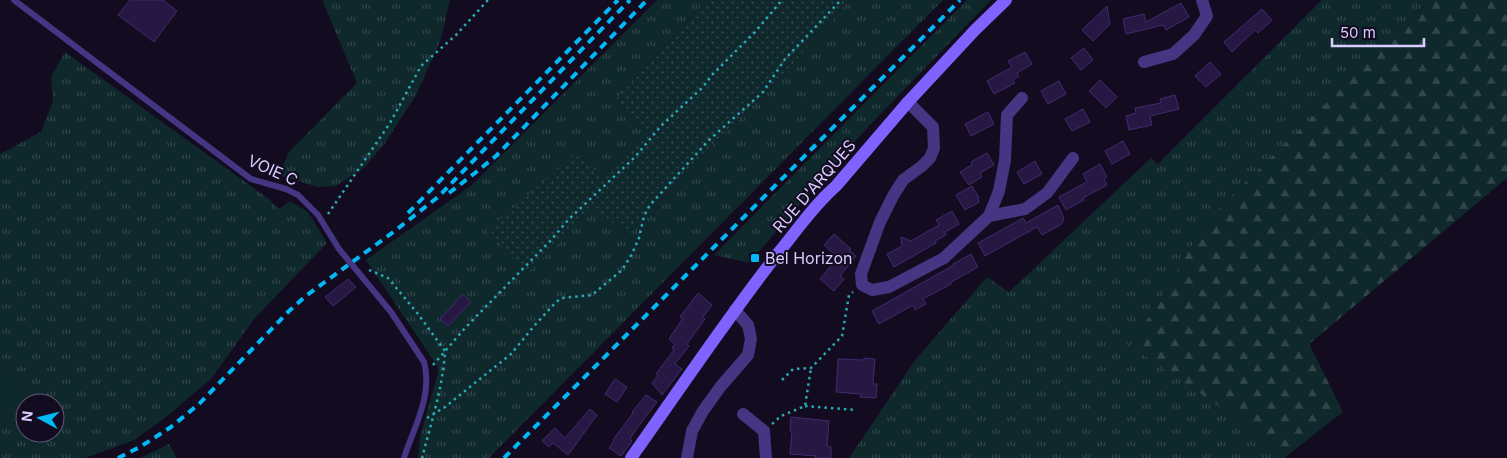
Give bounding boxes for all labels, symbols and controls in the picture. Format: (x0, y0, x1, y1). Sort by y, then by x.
scale bar (1332, 15, 1424, 47)
text: 50 m (1340, 23, 1376, 42)
street label: RUE D'ARQUES (768, 135, 860, 237)
street label: VOIE C (245, 150, 301, 190)
place label: Bel Horizon (765, 248, 852, 268)
marker: Bel Horizon (749, 252, 761, 264)
north arrow (15, 393, 65, 443)
text: N (18, 410, 36, 423)

